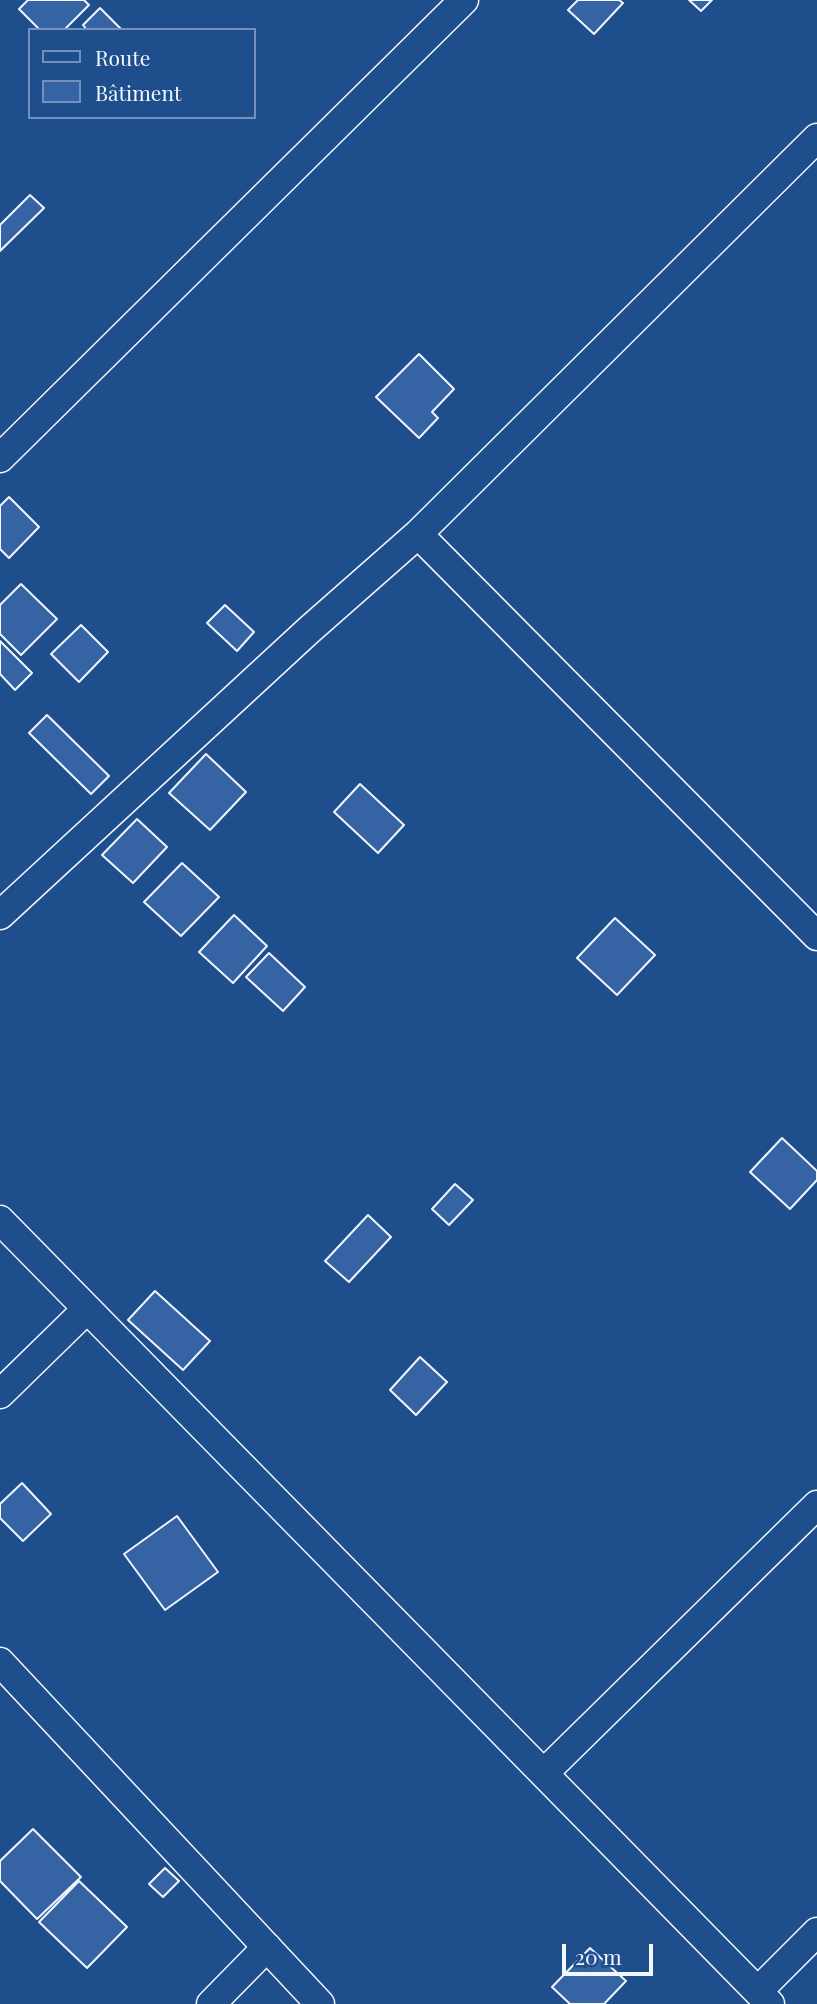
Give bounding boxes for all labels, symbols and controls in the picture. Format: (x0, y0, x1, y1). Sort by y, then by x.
legend (28, 28, 256, 119)
text: Route (95, 43, 150, 71)
text: Bâtiment (95, 78, 181, 106)
scale bar (565, 1930, 656, 1974)
text: 20 m (575, 1942, 622, 1970)

